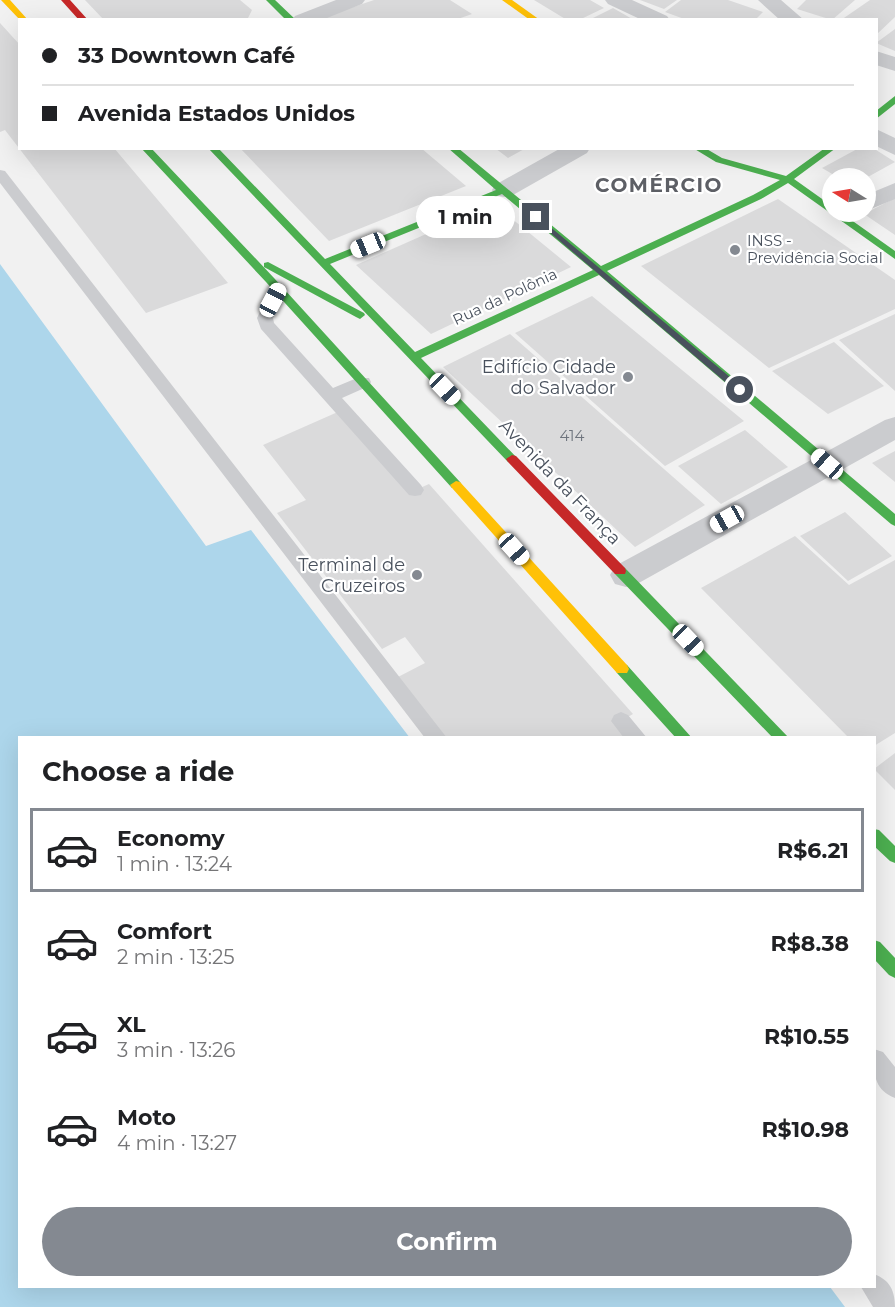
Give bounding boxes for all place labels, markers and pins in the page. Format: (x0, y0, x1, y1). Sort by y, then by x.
place label: INSS - Previdência Social (747, 231, 883, 267)
marker: INSS - Previdência Social (728, 243, 742, 257)
place label: Edifício Cidade do Salvador (482, 356, 616, 399)
marker: Edifício Cidade do Salvador (621, 370, 635, 384)
place label: Terminal de Cruzeiros (298, 554, 405, 597)
marker: Terminal de Cruzeiros (410, 568, 424, 582)

